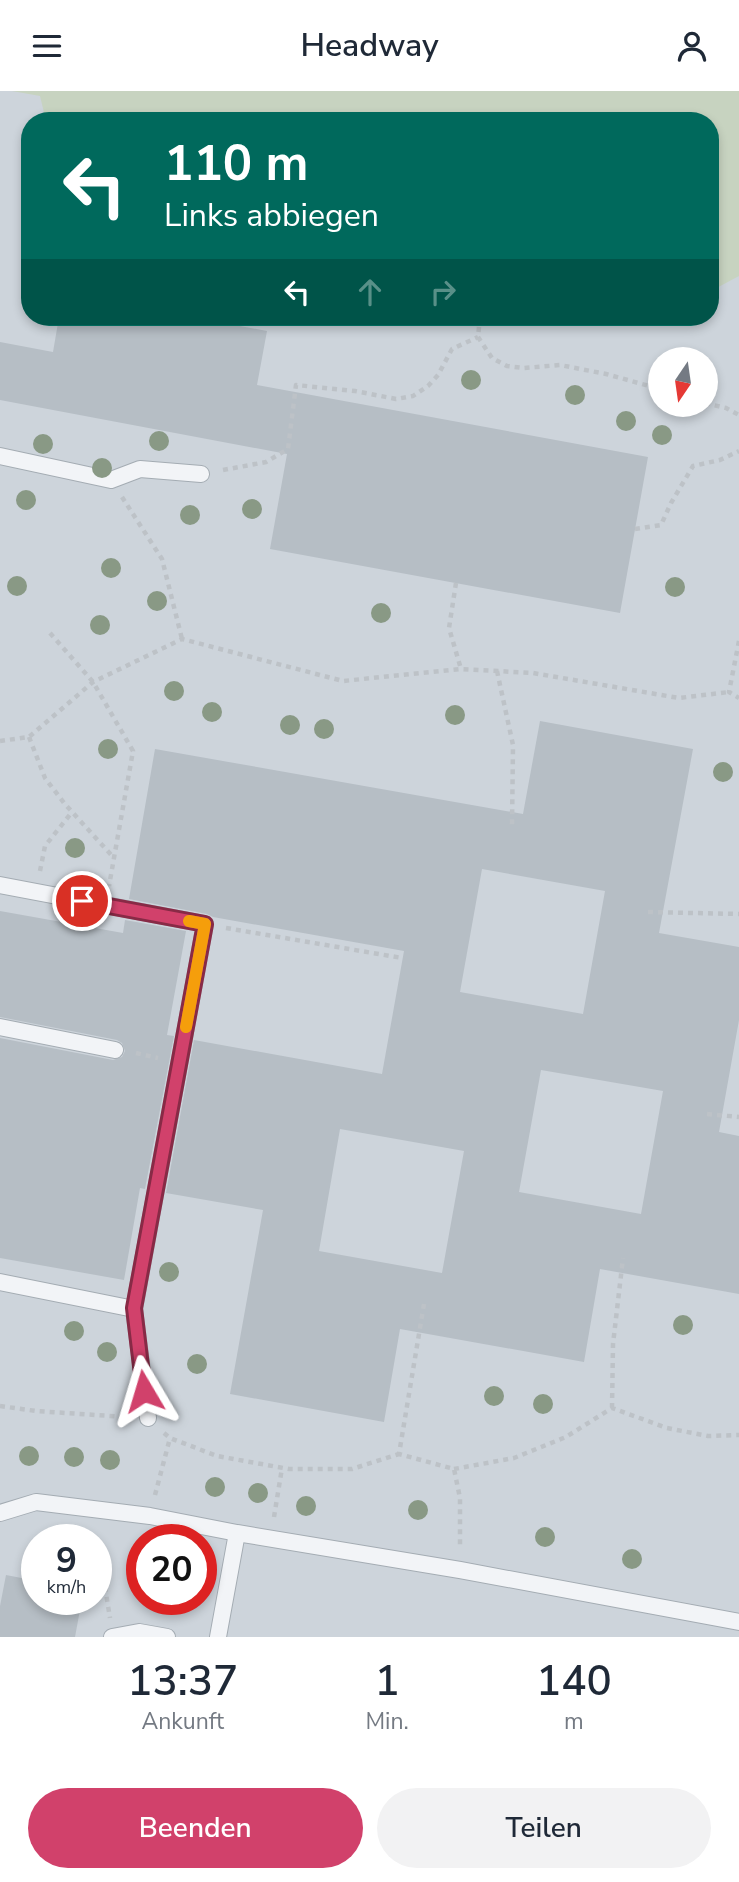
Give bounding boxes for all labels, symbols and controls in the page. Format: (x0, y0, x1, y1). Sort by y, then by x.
text: Headway (300, 24, 439, 67)
icon: menu (28, 27, 66, 65)
icon: person (673, 27, 711, 65)
text: 110 m (164, 130, 308, 197)
icon: left (49, 140, 140, 231)
text: Links abbiegen (164, 194, 379, 237)
icon: left (278, 273, 316, 311)
icon: ahead (351, 273, 389, 311)
icon: right (424, 273, 462, 311)
north arrow (648, 347, 718, 417)
map controls (648, 347, 718, 417)
pin (52, 871, 112, 931)
icon: arrive (63, 882, 101, 920)
position arrow (107, 1354, 181, 1428)
speed limit sign: 20 (126, 1524, 217, 1615)
text: 9 (56, 1537, 77, 1584)
text: km/h (47, 1575, 86, 1599)
text: 13:37 (127, 1653, 238, 1710)
text: 1 (374, 1653, 400, 1710)
text: 140 (536, 1653, 612, 1710)
text: Ankunft (141, 1706, 224, 1737)
text: Min. (365, 1706, 409, 1737)
text: m (564, 1706, 584, 1737)
button: Beenden (28, 1788, 363, 1868)
button: Teilen (377, 1788, 711, 1868)

